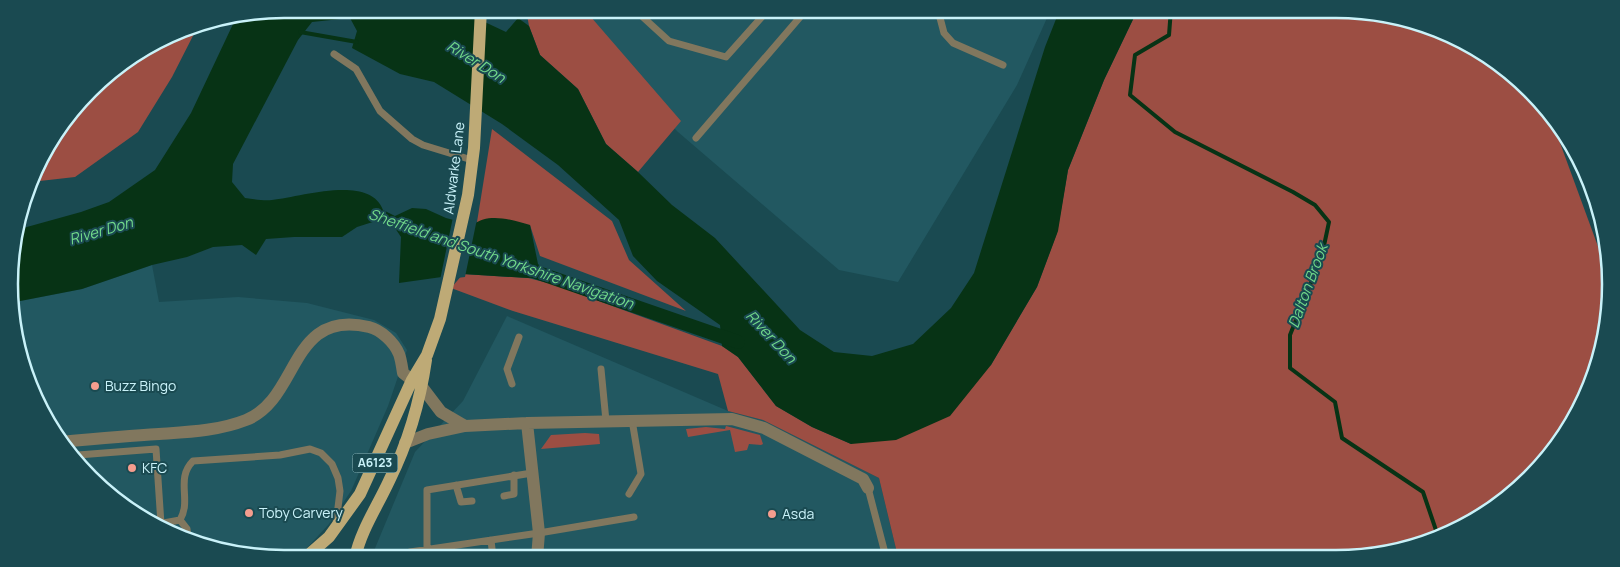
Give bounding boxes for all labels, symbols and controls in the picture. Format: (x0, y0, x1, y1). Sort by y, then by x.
water label: River Don (443, 35, 510, 88)
street label: Aldwarke Lane (438, 121, 469, 215)
water label: Sheffield and South Yorkshire Navigation (366, 203, 637, 314)
water label: River Don (67, 211, 136, 250)
water label: Dalton Brook (1283, 238, 1333, 331)
water label: River Don (741, 306, 802, 368)
place label: Buzz Bingo (105, 376, 176, 395)
marker: Buzz Bingo (89, 380, 101, 392)
road number: A6123 (352, 453, 398, 472)
place label: KFC (142, 458, 167, 477)
marker: KFC (126, 462, 138, 474)
place label: Toby Carvery (259, 503, 343, 522)
place label: Asda (782, 504, 814, 523)
marker: Toby Carvery (243, 507, 255, 519)
marker: Asda (766, 508, 778, 520)

